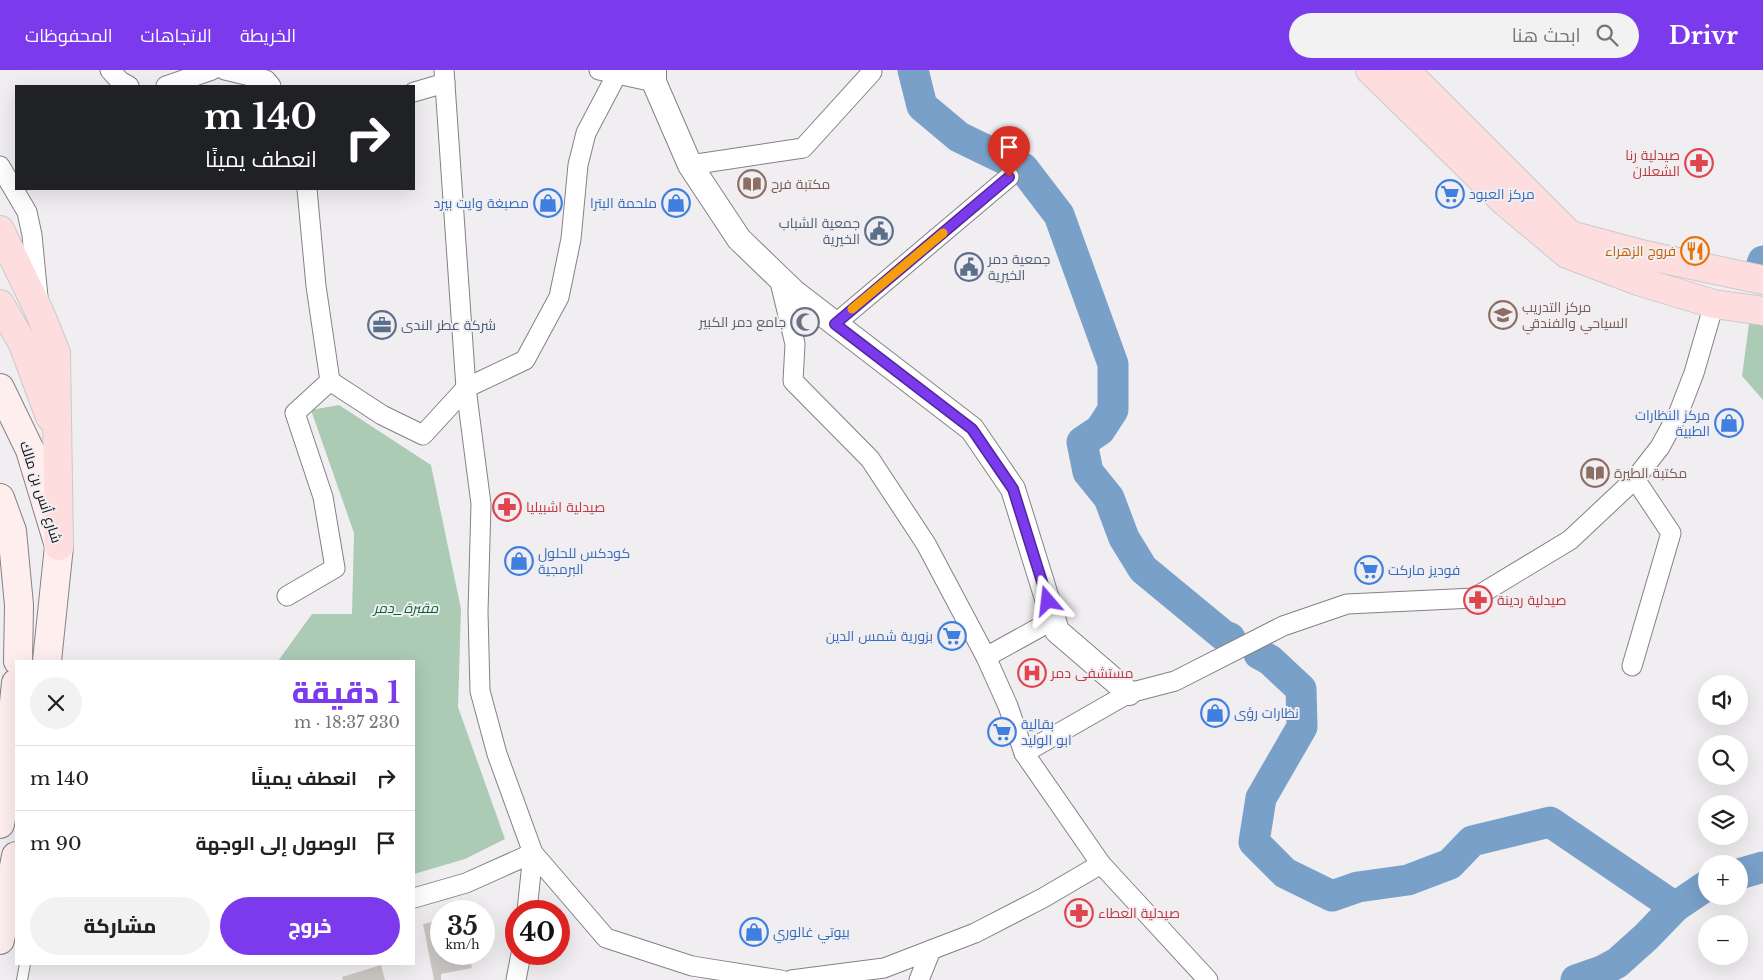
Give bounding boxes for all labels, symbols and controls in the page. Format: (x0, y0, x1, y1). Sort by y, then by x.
search box (1289, 13, 1639, 58)
icon: search (1593, 21, 1621, 49)
text: Drivr (1669, 21, 1738, 50)
text: ابحث هنا (1512, 24, 1581, 47)
text: المحفوظات (25, 25, 113, 47)
text: الاتجاهات (141, 25, 212, 47)
text: الخريطة (240, 25, 296, 47)
text: 140 m (204, 95, 317, 138)
icon: right (335, 105, 400, 170)
pin (988, 126, 1030, 177)
icon: arrive (995, 133, 1023, 161)
text: انعطف يمينًا (205, 146, 317, 173)
place label: صيدلية رنا الشعلان (1625, 146, 1680, 180)
pharmacy icon: صيدلية رنا الشعلان (1684, 148, 1714, 178)
library icon: مكتبة فرح (737, 169, 767, 199)
place label: مكتبة فرح (771, 175, 830, 193)
supermarket icon: مركز العبود (1435, 179, 1465, 209)
place label: مركز العبود (1469, 185, 1535, 203)
shop icon: مصبغة وايت بيرد (533, 188, 563, 218)
shop icon: ملحمة البترا (661, 188, 691, 218)
place label: مصبغة وايت بيرد (434, 194, 529, 212)
place label: ملحمة البترا (590, 194, 657, 212)
place label: جمعية الشباب الخيرية (779, 214, 860, 248)
public building icon: جمعية الشباب الخيرية (864, 216, 894, 246)
restaurant icon: فروج الزهراء (1680, 236, 1710, 266)
place label: فروج الزهراء (1605, 242, 1676, 260)
place label: جمعية دمر الخيرية (987, 250, 1050, 284)
public building icon: جمعية دمر الخيرية (954, 252, 984, 282)
place label: مركز التدريب السياحي والفندقي (1522, 298, 1628, 335)
school or university icon: مركز التدريب السياحي والفندقي (1488, 300, 1518, 330)
mosque icon: جامع دمر الكبير (790, 307, 820, 337)
office icon: شركة عطر الندى (367, 310, 397, 340)
place label: جامع دمر الكبير (698, 313, 786, 331)
place label: شركة عطر الندى (401, 316, 496, 334)
place label: مركز النظارات الطبية (1635, 406, 1710, 440)
shop icon: مركز النظارات الطبية (1714, 408, 1744, 438)
street label: شارع أنس بن مالك (16, 439, 66, 545)
library icon: مكتبة الطيرة (1580, 458, 1610, 488)
place label: مكتبة الطيرة (1614, 464, 1687, 482)
pharmacy icon: صيدلية اشبيليا (492, 492, 522, 522)
place label: صيدلية اشبيليا (526, 498, 605, 516)
place label: كودكس للحلول البرمجية (538, 544, 630, 578)
shop icon: كودكس للحلول البرمجية (504, 546, 534, 576)
supermarket icon: فوديز ماركت (1354, 555, 1384, 585)
place label: فوديز ماركت (1388, 561, 1460, 579)
position arrow (1021, 574, 1073, 626)
pharmacy icon: صيدلية ردينة (1463, 585, 1493, 615)
place label: صيدلية ردينة (1497, 591, 1567, 609)
park label: مقبرة_دمر (372, 599, 439, 617)
supermarket icon: بزورية شمس الدين (937, 621, 967, 651)
place label: بزورية شمس الدين (826, 627, 933, 645)
hospital icon: مستشفى دمر (1017, 658, 1047, 688)
place label: مستشفى دمر (1050, 664, 1133, 682)
text: 1 دقيقة (292, 674, 400, 711)
map controls (1698, 675, 1748, 965)
button: sound (1698, 675, 1748, 725)
button: close (30, 677, 82, 729)
shop icon: نظارات رؤى (1200, 698, 1230, 728)
place label: نظارات رؤى (1234, 704, 1299, 722)
text: 230 m · 18:37 (294, 712, 400, 732)
place label: بقالية ابو الوليد (1021, 715, 1072, 749)
supermarket icon: بقالية ابو الوليد (987, 717, 1017, 747)
button: search (1698, 735, 1748, 785)
icon: right (372, 764, 400, 792)
text: 140 m (30, 767, 89, 790)
text: انعطف يمينًا (251, 767, 357, 790)
button: layers (1698, 795, 1748, 845)
icon: arrive (372, 829, 400, 857)
text: 90 m (30, 832, 82, 855)
text: الوصول إلى الوجهة (196, 832, 357, 855)
button: + (1698, 855, 1748, 905)
button: مشاركة (30, 897, 210, 955)
button: خروج (220, 897, 400, 955)
pharmacy icon: صيدلية العطاء (1064, 898, 1094, 928)
speed limit sign: 40 (505, 900, 570, 965)
place label: صيدلية العطاء (1098, 904, 1180, 922)
text: 35 (447, 911, 478, 942)
button: − (1698, 915, 1748, 965)
shop icon: بيوتي غالوري (739, 917, 769, 947)
place label: بيوتي غالوري (773, 923, 850, 944)
text: km/h (445, 937, 480, 952)

